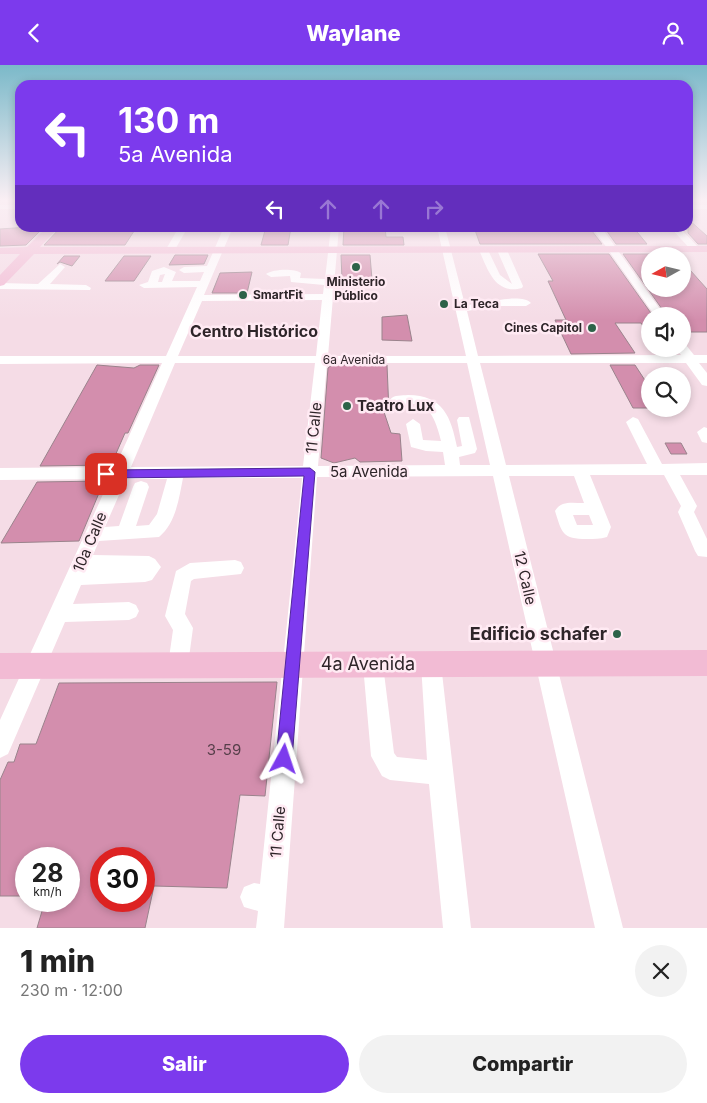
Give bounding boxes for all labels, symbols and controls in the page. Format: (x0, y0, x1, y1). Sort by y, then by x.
icon: back (20, 19, 48, 47)
icon: person (659, 19, 687, 47)
text: Waylane (306, 20, 401, 46)
text: 130 m (118, 99, 220, 141)
icon: left (35, 100, 100, 165)
text: 5a Avenida (118, 141, 233, 167)
icon: left (261, 195, 289, 223)
icon: ahead (314, 195, 342, 223)
icon: ahead (367, 195, 395, 223)
icon: right (420, 195, 448, 223)
north arrow (641, 247, 691, 297)
map controls (641, 247, 691, 417)
marker: Ministerio Público (350, 261, 362, 273)
place label: Ministerio Público (327, 274, 385, 303)
place label: SmartFit (253, 287, 304, 302)
marker: SmartFit (237, 289, 249, 301)
place label: La Teca (454, 296, 499, 311)
marker: La Teca (438, 298, 450, 310)
button: sound (641, 307, 691, 357)
place label: Cines Capitol (504, 320, 582, 335)
district label: Centro Histórico (190, 321, 318, 341)
marker: Cines Capitol (586, 322, 598, 334)
street label: 6a Avenida (323, 352, 385, 367)
button: search (641, 367, 691, 417)
place label: Teatro Lux (357, 396, 434, 415)
marker: Teatro Lux (341, 400, 353, 412)
street label: 11 Calle (301, 401, 326, 455)
pin (85, 453, 127, 495)
icon: arrive (92, 460, 120, 488)
street label: 5a Avenida (330, 462, 408, 481)
street label: 10a Calle (68, 509, 111, 575)
street label: 12 Calle (510, 549, 541, 607)
place label: Edificio schafer (470, 623, 607, 644)
marker: Edificio schafer (611, 628, 623, 640)
street label: 4a Avenida (321, 653, 415, 674)
position arrow (257, 732, 309, 784)
house number: 3-59 (207, 740, 241, 759)
street label: 11 Calle (266, 805, 289, 859)
speed limit sign: 30 (90, 847, 155, 912)
text: 28 (31, 858, 64, 888)
text: km/h (33, 884, 62, 899)
text: 1 min (20, 943, 95, 979)
button: close (635, 945, 687, 997)
text: 230 m · 12:00 (20, 980, 123, 1000)
button: Salir (20, 1035, 349, 1093)
button: Compartir (359, 1035, 687, 1093)

